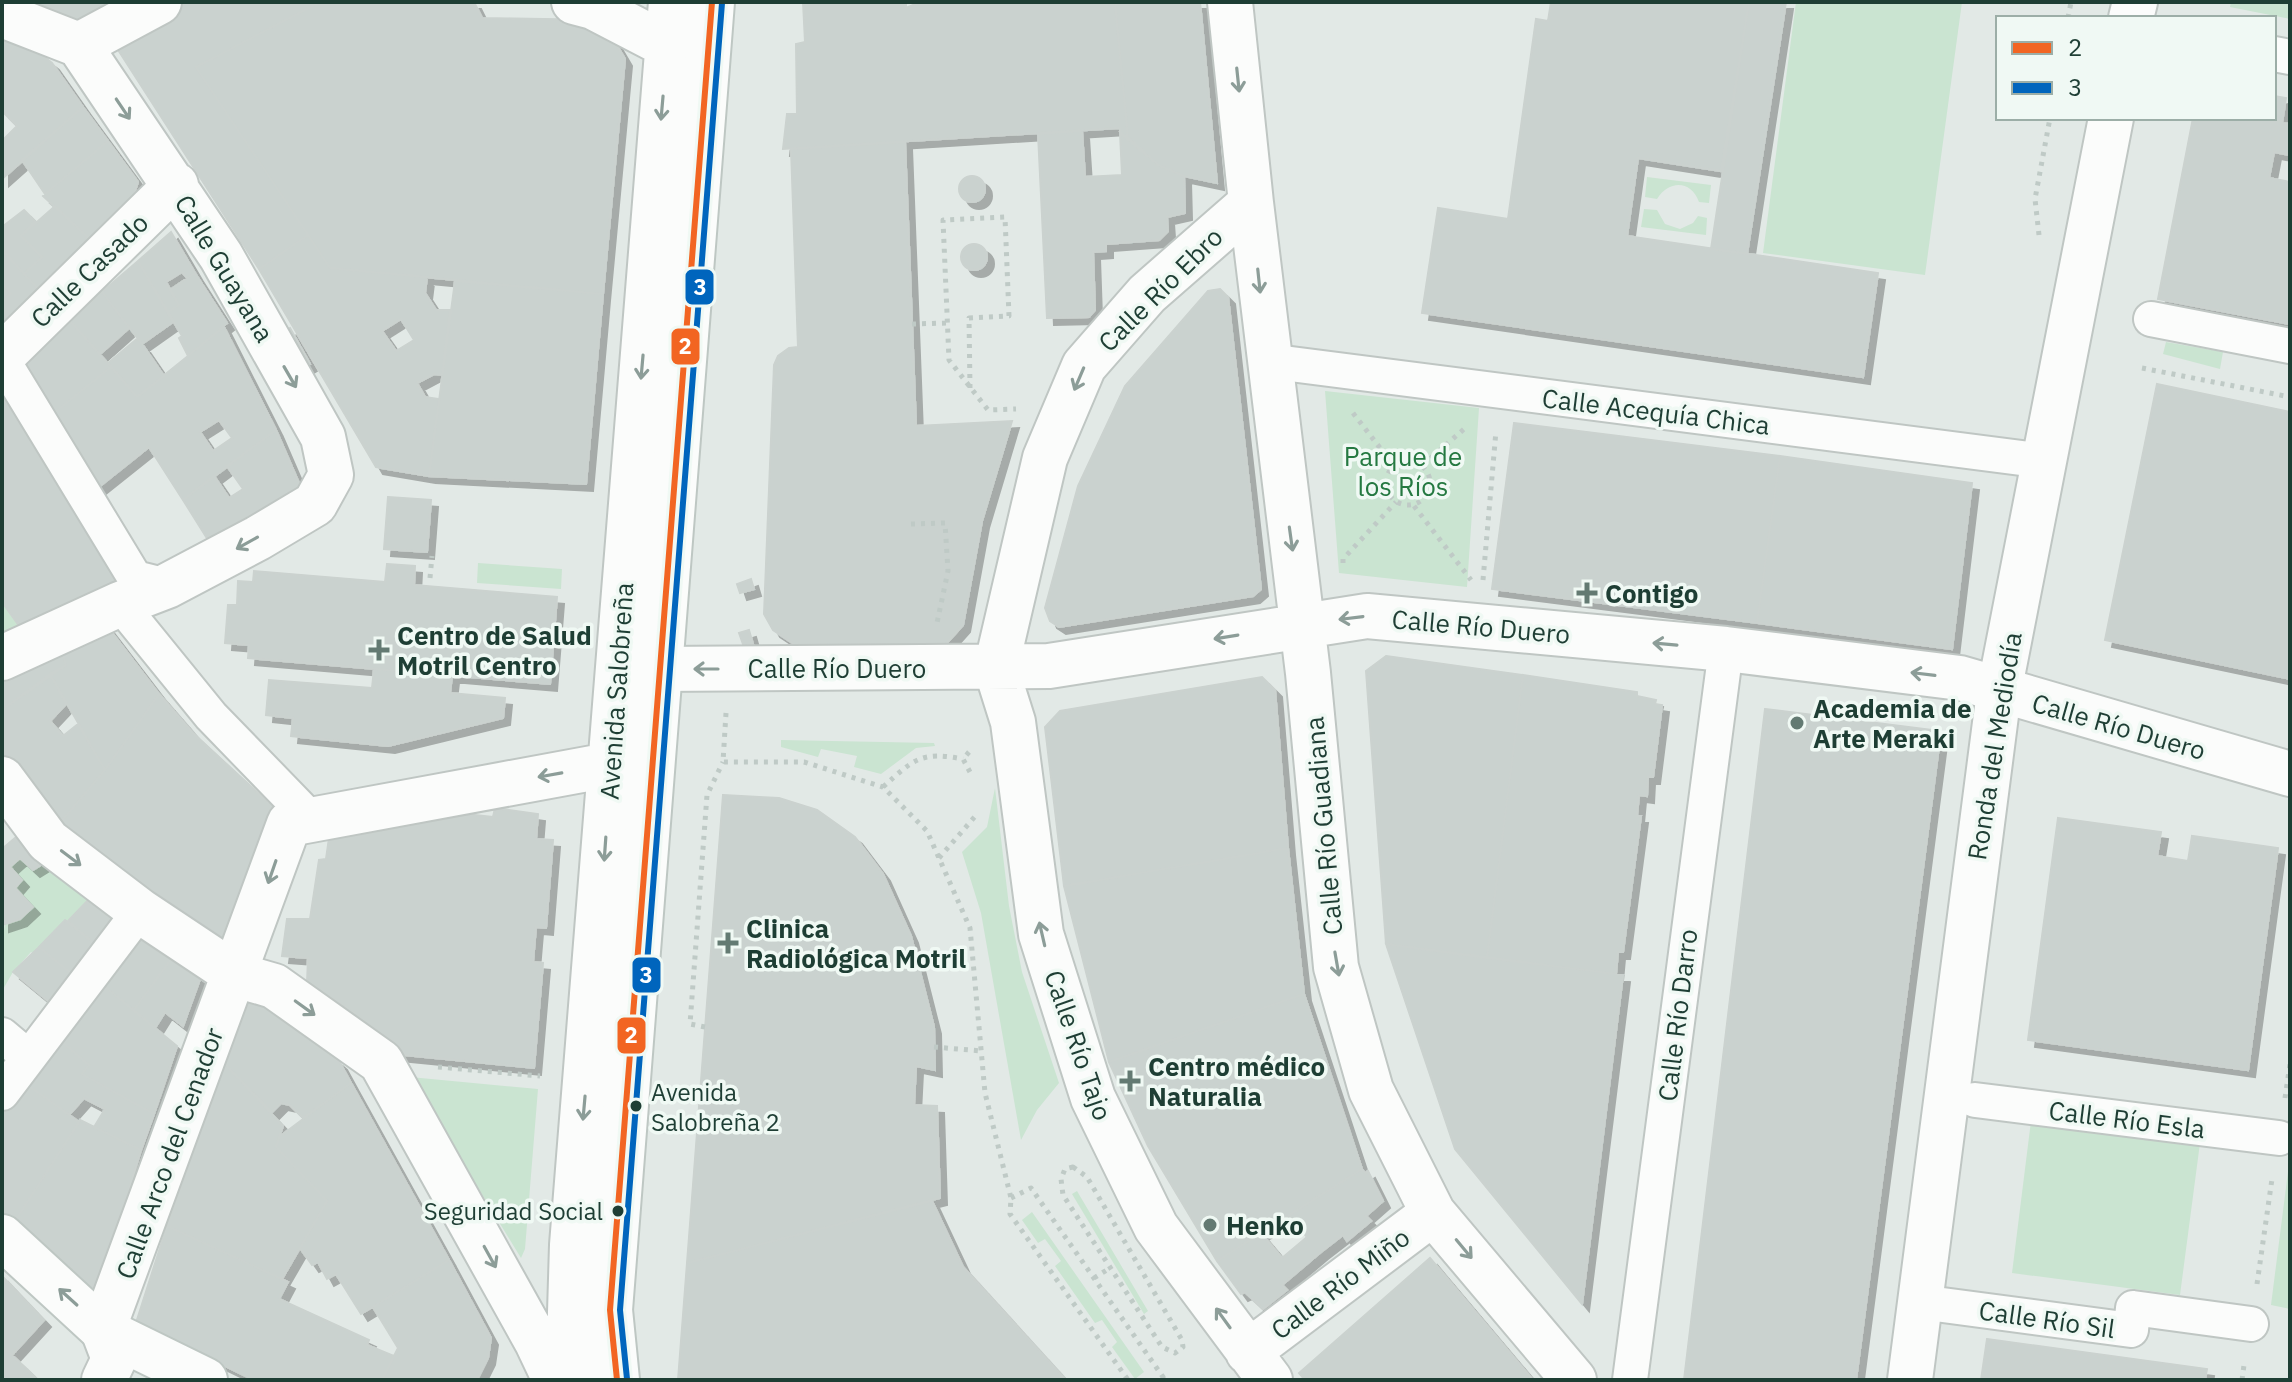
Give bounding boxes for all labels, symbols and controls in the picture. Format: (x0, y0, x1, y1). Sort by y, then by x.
legend (1996, 16, 2276, 120)
text: 2 (2068, 31, 2082, 63)
one-way arrow (1230, 66, 1245, 93)
text: 3 (2068, 71, 2082, 103)
one-way arrow (654, 94, 669, 121)
one-way arrow (115, 97, 131, 119)
street label: Calle Guayana (168, 188, 282, 348)
street label: Calle Casado (23, 205, 155, 335)
street label: Calle Río Ebro (1091, 220, 1229, 358)
one-way arrow (1252, 267, 1267, 294)
line badge: 3 (684, 268, 715, 306)
text: 3 (693, 272, 707, 301)
line badge: 2 (670, 327, 701, 366)
text: 2 (678, 331, 692, 360)
one-way arrow (634, 353, 649, 380)
one-way arrow (283, 365, 298, 389)
one-way arrow (1070, 366, 1085, 391)
street label: Calle Acequía Chica (1540, 380, 1772, 442)
park label: Parque de los Ríos (1344, 439, 1462, 503)
one-way arrow (1284, 526, 1299, 551)
one-way arrow (236, 536, 260, 551)
place label: Contigo (1605, 576, 1698, 610)
street label: Avenida Salobreña (591, 581, 641, 801)
marker: Contigo (1576, 582, 1598, 604)
street label: Calle Río Duero (1390, 601, 1572, 651)
one-way arrow (1338, 611, 1364, 626)
place label: Centro de Salud Motril Centro (397, 618, 592, 682)
one-way arrow (1214, 630, 1239, 645)
street label: Ronda del Mediodía (1959, 630, 2029, 862)
one-way arrow (1652, 636, 1679, 651)
marker: Centro de Salud Motril Centro (368, 639, 390, 661)
street label: Calle Río Duero (748, 651, 926, 685)
one-way arrow (693, 661, 720, 677)
one-way arrow (1911, 666, 1936, 681)
street label: Calle Río Duero (2028, 685, 2210, 767)
place label: Academia de Arte Meraki (1813, 691, 1972, 755)
marker: Academia de Arte Meraki (1788, 714, 1806, 732)
street label: Calle Río Guadiana (1297, 715, 1349, 937)
one-way arrow (538, 769, 563, 784)
one-way arrow (597, 835, 612, 862)
one-way arrow (60, 850, 81, 867)
one-way arrow (264, 859, 279, 884)
place label: Clinica Radiológica Motril (746, 911, 966, 975)
one-way arrow (1034, 922, 1049, 948)
street label: Calle Río Darro (1650, 927, 1704, 1103)
marker: Clinica Radiológica Motril (717, 932, 739, 954)
one-way arrow (1330, 951, 1345, 977)
line badge: 3 (631, 956, 662, 994)
text: 3 (639, 960, 653, 989)
street label: Calle Río Tajo (1037, 966, 1121, 1124)
one-way arrow (294, 1000, 316, 1016)
line badge: 2 (616, 1016, 647, 1055)
text: 2 (624, 1020, 638, 1049)
street label: Calle Arco del Cenador (108, 1022, 230, 1283)
place label: Centro médico Naturalia (1148, 1049, 1325, 1113)
marker: Centro médico Naturalia (1119, 1070, 1141, 1092)
place label: Avenida Salobreña 2 (651, 1076, 780, 1138)
street label: Calle Río Esla (2047, 1093, 2207, 1145)
one-way arrow (576, 1095, 591, 1121)
marker: Avenida Salobreña 2 (628, 1098, 644, 1114)
place label: Seguridad Social (424, 1195, 603, 1227)
marker: Seguridad Social (610, 1203, 626, 1219)
place label: Henko (1226, 1208, 1304, 1242)
marker: Henko (1201, 1216, 1219, 1234)
street label: Calle Río Miño (1264, 1220, 1416, 1346)
one-way arrow (1455, 1239, 1473, 1259)
one-way arrow (482, 1245, 498, 1268)
one-way arrow (58, 1289, 78, 1307)
street label: Calle Río Sil (1977, 1293, 2117, 1345)
one-way arrow (1215, 1308, 1232, 1329)

